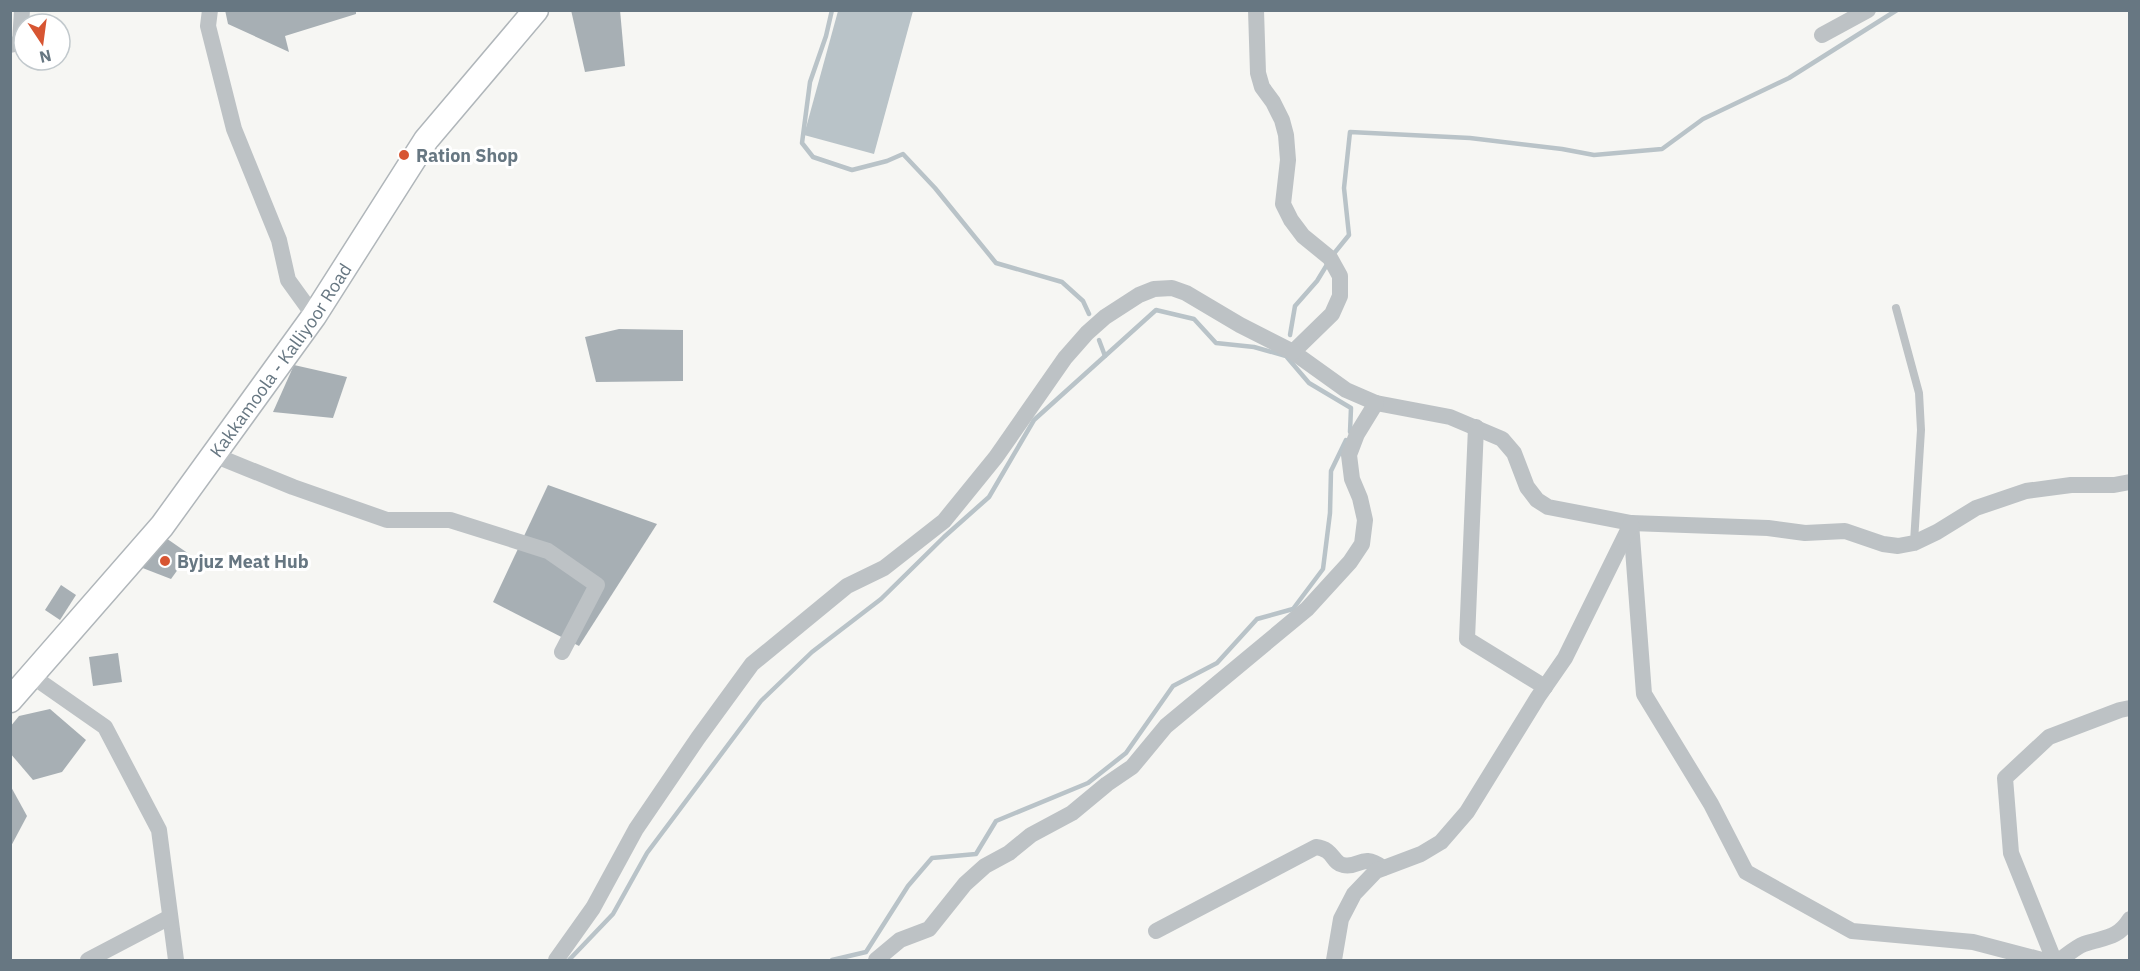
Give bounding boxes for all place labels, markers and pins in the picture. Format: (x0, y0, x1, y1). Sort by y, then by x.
place label: Ration Shop (416, 144, 518, 167)
marker: Ration Shop (397, 148, 411, 162)
place label: Byjuz Meat Hub (177, 550, 309, 573)
marker: Byjuz Meat Hub (158, 554, 172, 568)

